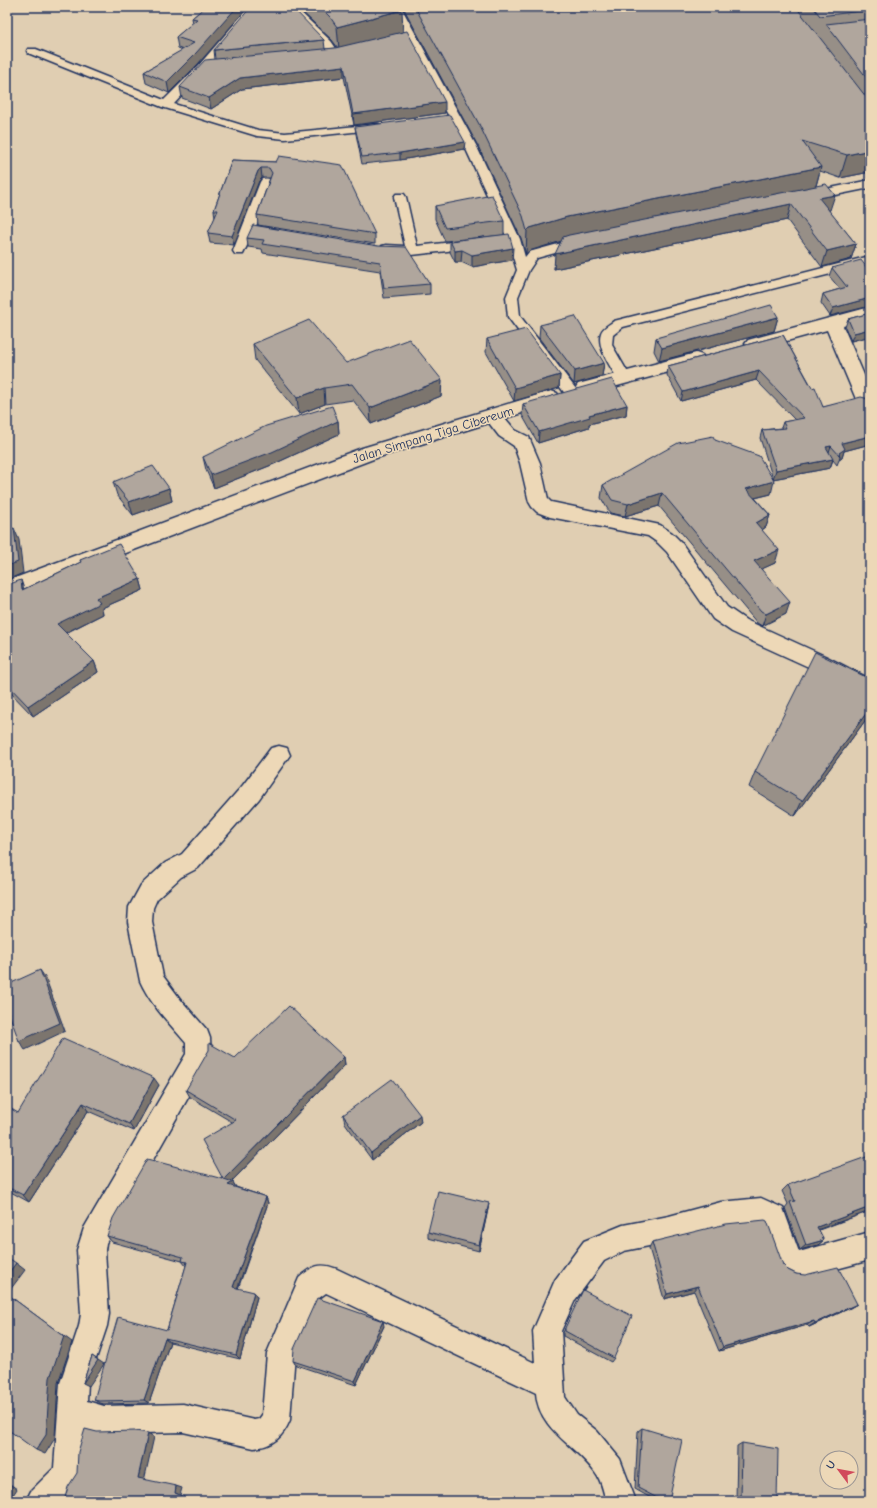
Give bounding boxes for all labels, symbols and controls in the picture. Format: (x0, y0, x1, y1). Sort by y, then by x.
street label: Jalan Simpang Tiga Cibereum (351, 403, 515, 466)
north arrow (819, 1450, 859, 1490)
text: U (823, 1458, 838, 1472)

